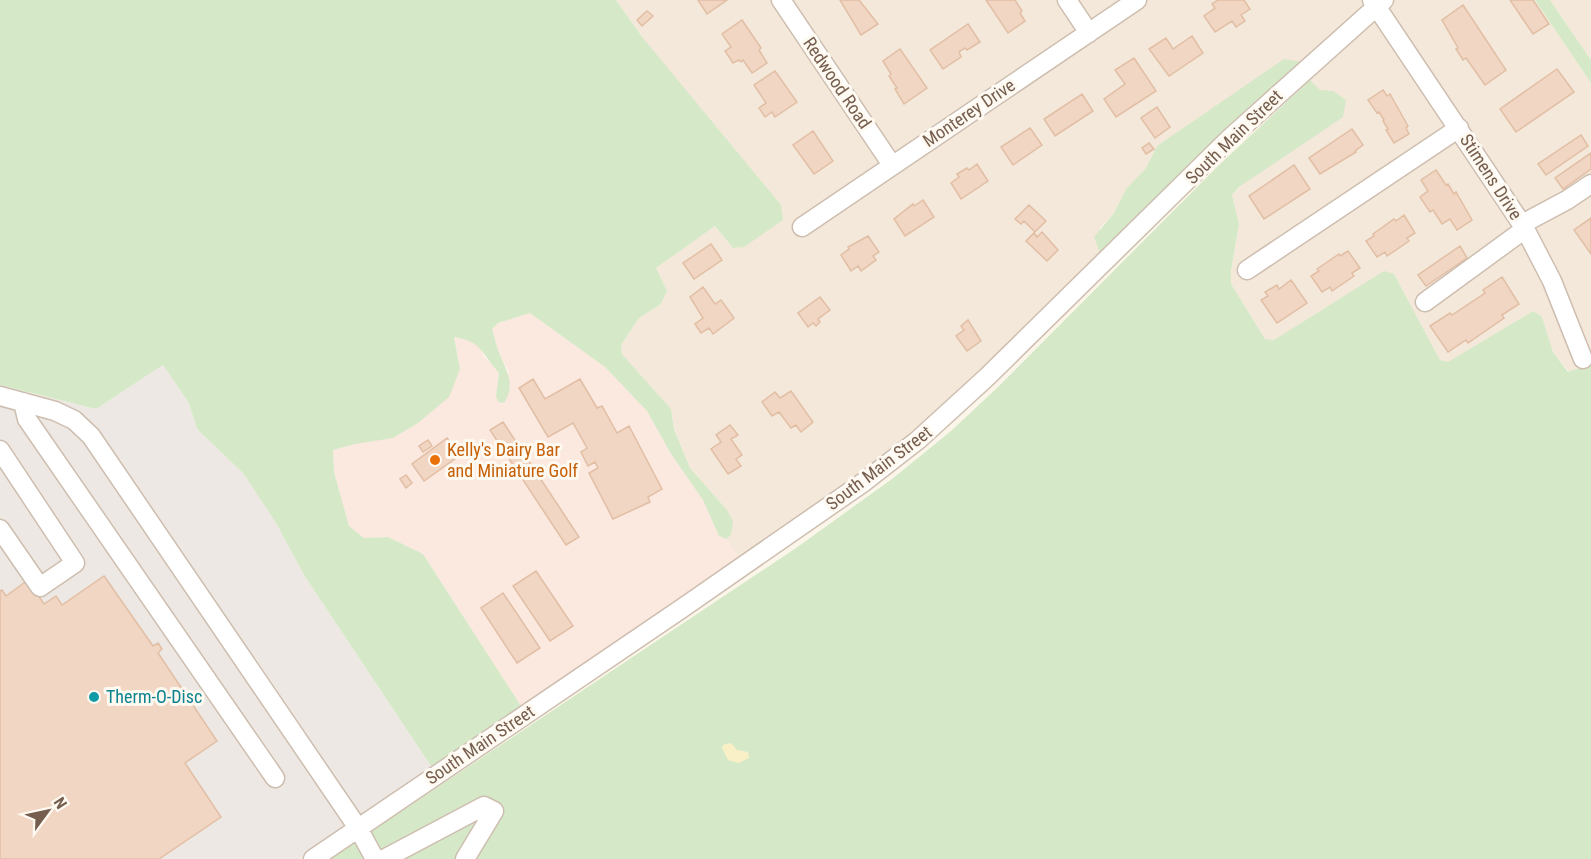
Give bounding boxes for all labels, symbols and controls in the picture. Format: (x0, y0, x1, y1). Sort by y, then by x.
street label: Redwood Road (799, 33, 876, 132)
street label: Monterey Drive (919, 74, 1019, 151)
street label: South Main Street (1181, 85, 1286, 188)
street label: Stimens Drive (1456, 130, 1527, 223)
street label: South Main Street (822, 421, 936, 514)
place label: Kelly's Dairy Bar and Miniature Golf (447, 439, 578, 481)
marker: Kelly's Dairy Bar and Miniature Golf (428, 453, 442, 467)
place label: Therm-O-Disc (106, 686, 202, 707)
marker: Therm-O-Disc (87, 690, 101, 704)
street label: South Main Street (421, 700, 538, 789)
north arrow (18, 781, 78, 841)
text: N (50, 794, 71, 812)

